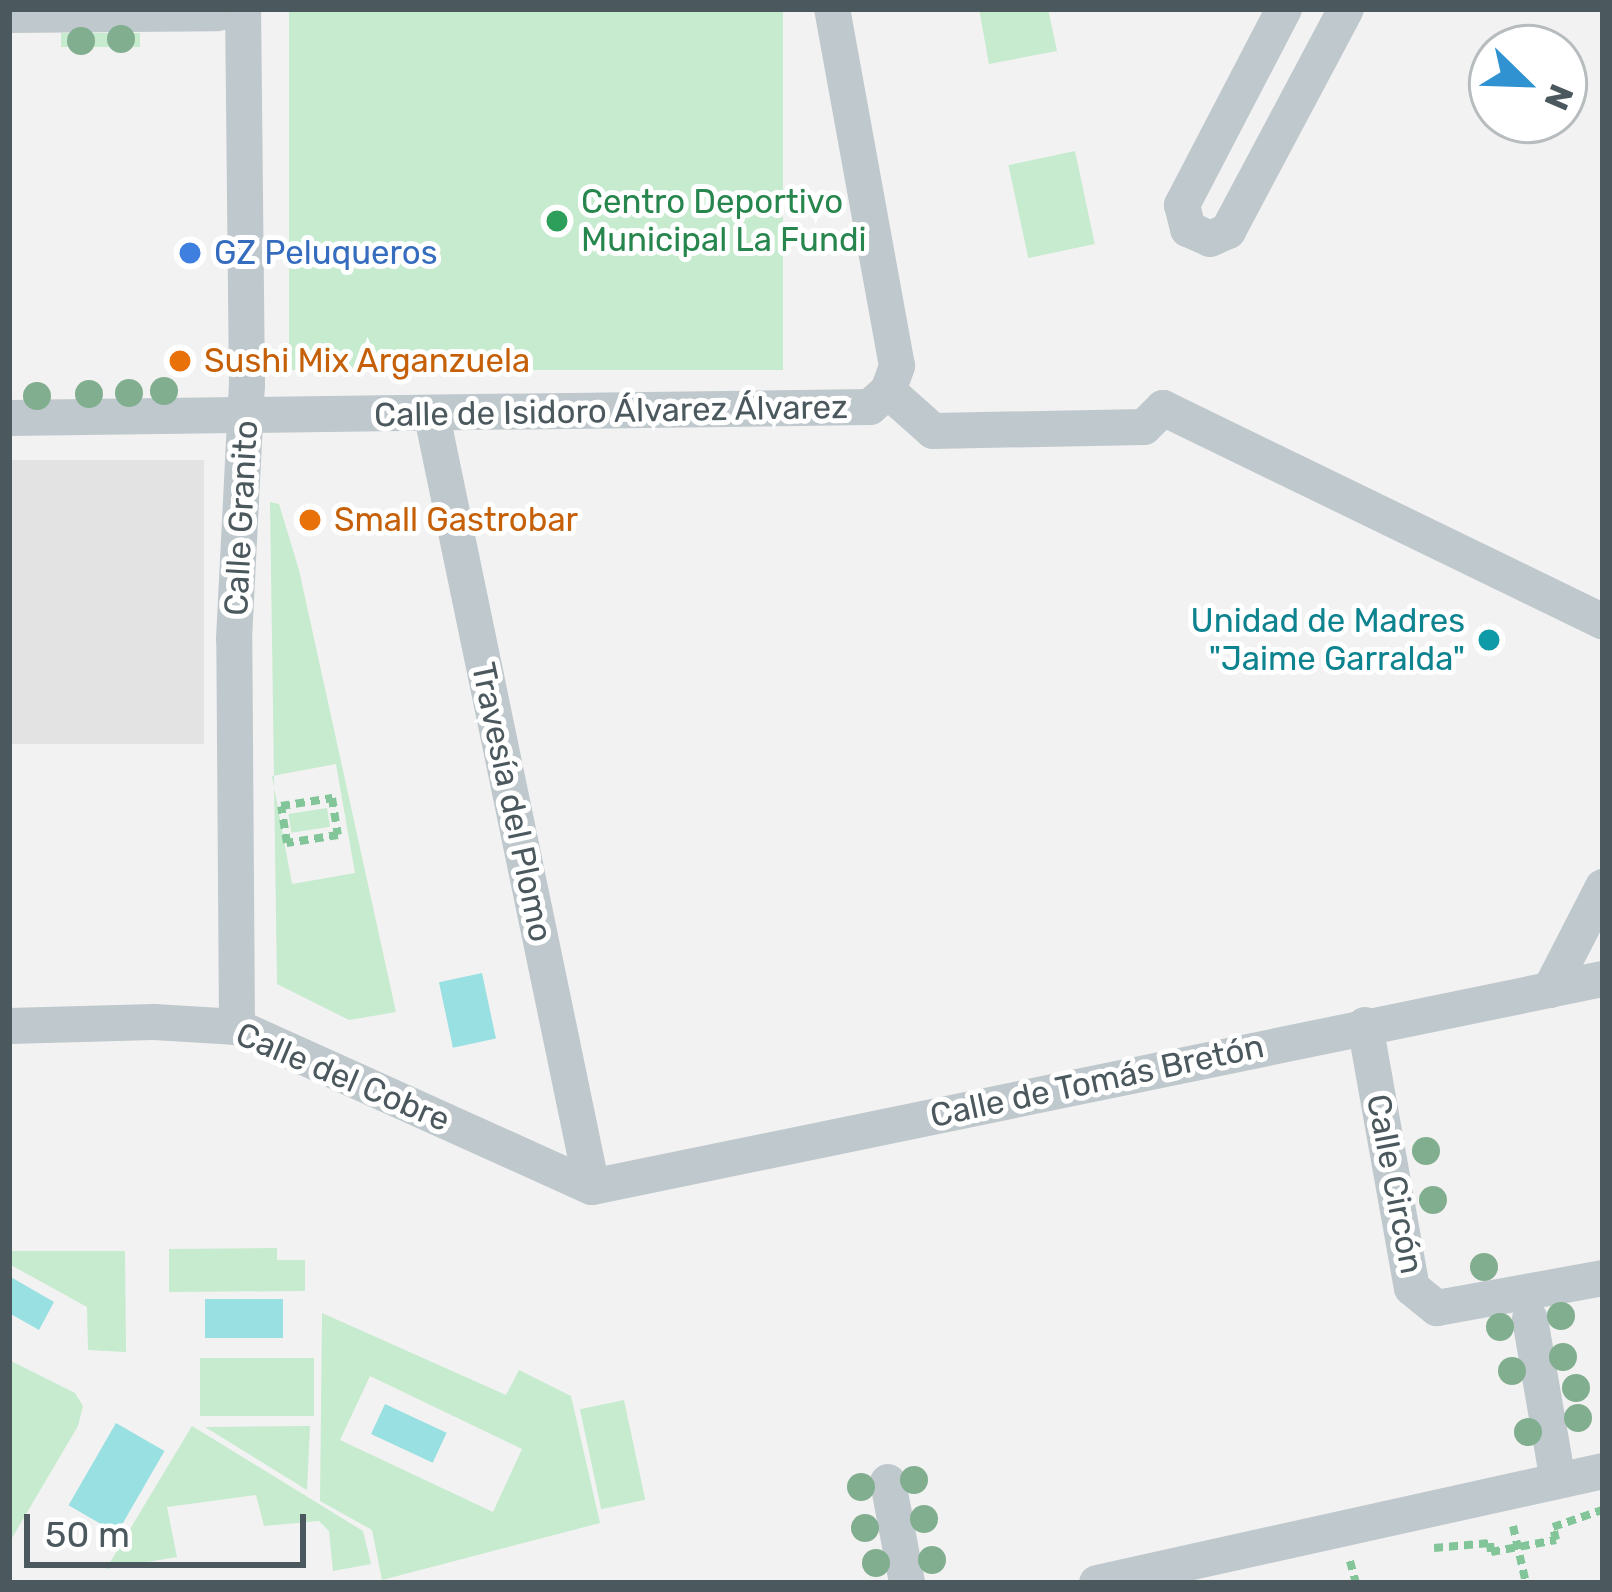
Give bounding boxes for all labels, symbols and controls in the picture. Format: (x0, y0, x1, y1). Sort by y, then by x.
north arrow (1468, 24, 1588, 144)
text: N (1536, 79, 1581, 116)
place label: Centro Deportivo Municipal La Fundi (581, 182, 867, 260)
marker: Centro Deportivo Municipal La Fundi (544, 208, 570, 234)
place label: GZ Peluqueros (214, 233, 438, 273)
marker: GZ Peluqueros (177, 240, 203, 266)
place label: Sushi Mix Arganzuela (204, 341, 531, 381)
marker: Sushi Mix Arganzuela (167, 348, 193, 374)
street label: Calle de Isidoro Álvarez Álvarez (373, 387, 849, 435)
street label: Calle Granito (216, 419, 266, 617)
place label: Small Gastrobar (334, 500, 578, 540)
marker: Small Gastrobar (297, 507, 323, 533)
place label: Unidad de Madres "Jaime Garralda" (1191, 601, 1465, 679)
marker: Unidad de Madres "Jaime Garralda" (1476, 627, 1502, 653)
street label: Travesía del Plomo (463, 659, 561, 945)
street label: Calle del Cobre (230, 1014, 456, 1140)
street label: Calle de Tomás Bretón (926, 1026, 1268, 1136)
street label: Calle Circón (1358, 1091, 1432, 1277)
scale bar (30, 1490, 312, 1564)
text: 50 m (45, 1513, 130, 1556)

